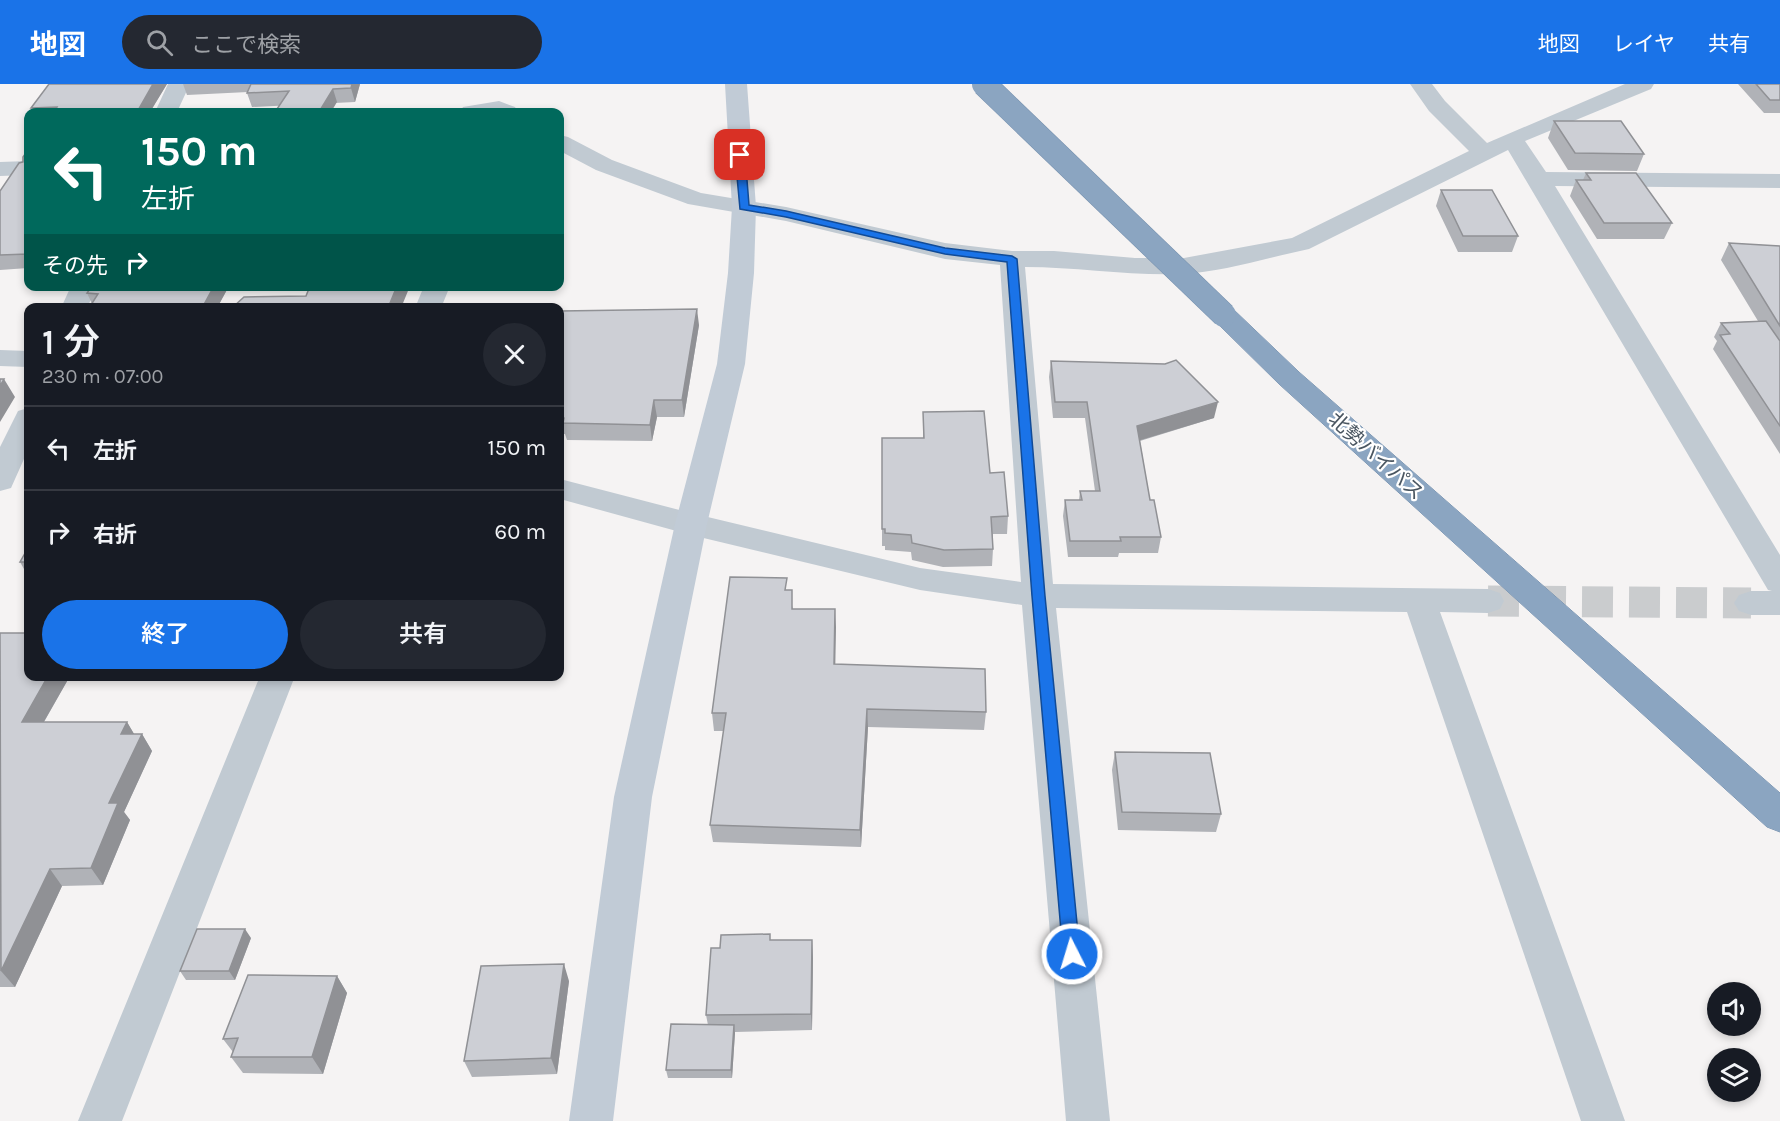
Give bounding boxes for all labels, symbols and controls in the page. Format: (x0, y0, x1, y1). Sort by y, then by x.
search box (122, 15, 542, 69)
icon: search (143, 26, 176, 59)
text: 地図 (30, 28, 86, 61)
text: ここで検索 (191, 32, 301, 58)
text: 地図 (1538, 32, 1580, 56)
text: レイヤ (1613, 32, 1675, 56)
text: 共有 (1708, 32, 1750, 56)
text: 150 m (141, 126, 257, 176)
pin (714, 129, 765, 180)
icon: left (42, 132, 120, 210)
icon: arrive (723, 138, 756, 171)
text: 左折 (141, 183, 195, 215)
icon: right (120, 246, 153, 279)
text: その先 (42, 253, 108, 279)
text: 1 分 (42, 321, 100, 363)
button: close (483, 323, 546, 386)
text: 230 m · 07:00 (42, 365, 163, 388)
street label: 北勢バイパス (1324, 407, 1428, 505)
icon: left (42, 432, 75, 465)
text: 150 m (487, 435, 546, 461)
text: 左折 (93, 438, 137, 464)
icon: right (42, 516, 75, 549)
text: 60 m (495, 519, 546, 545)
text: 右折 (93, 522, 137, 548)
button: 終了 (42, 600, 288, 669)
button: 共有 (300, 600, 546, 669)
position arrow (1040, 922, 1104, 986)
map controls (1707, 982, 1761, 1102)
button: sound (1707, 982, 1761, 1036)
button: layers (1707, 1048, 1761, 1102)

